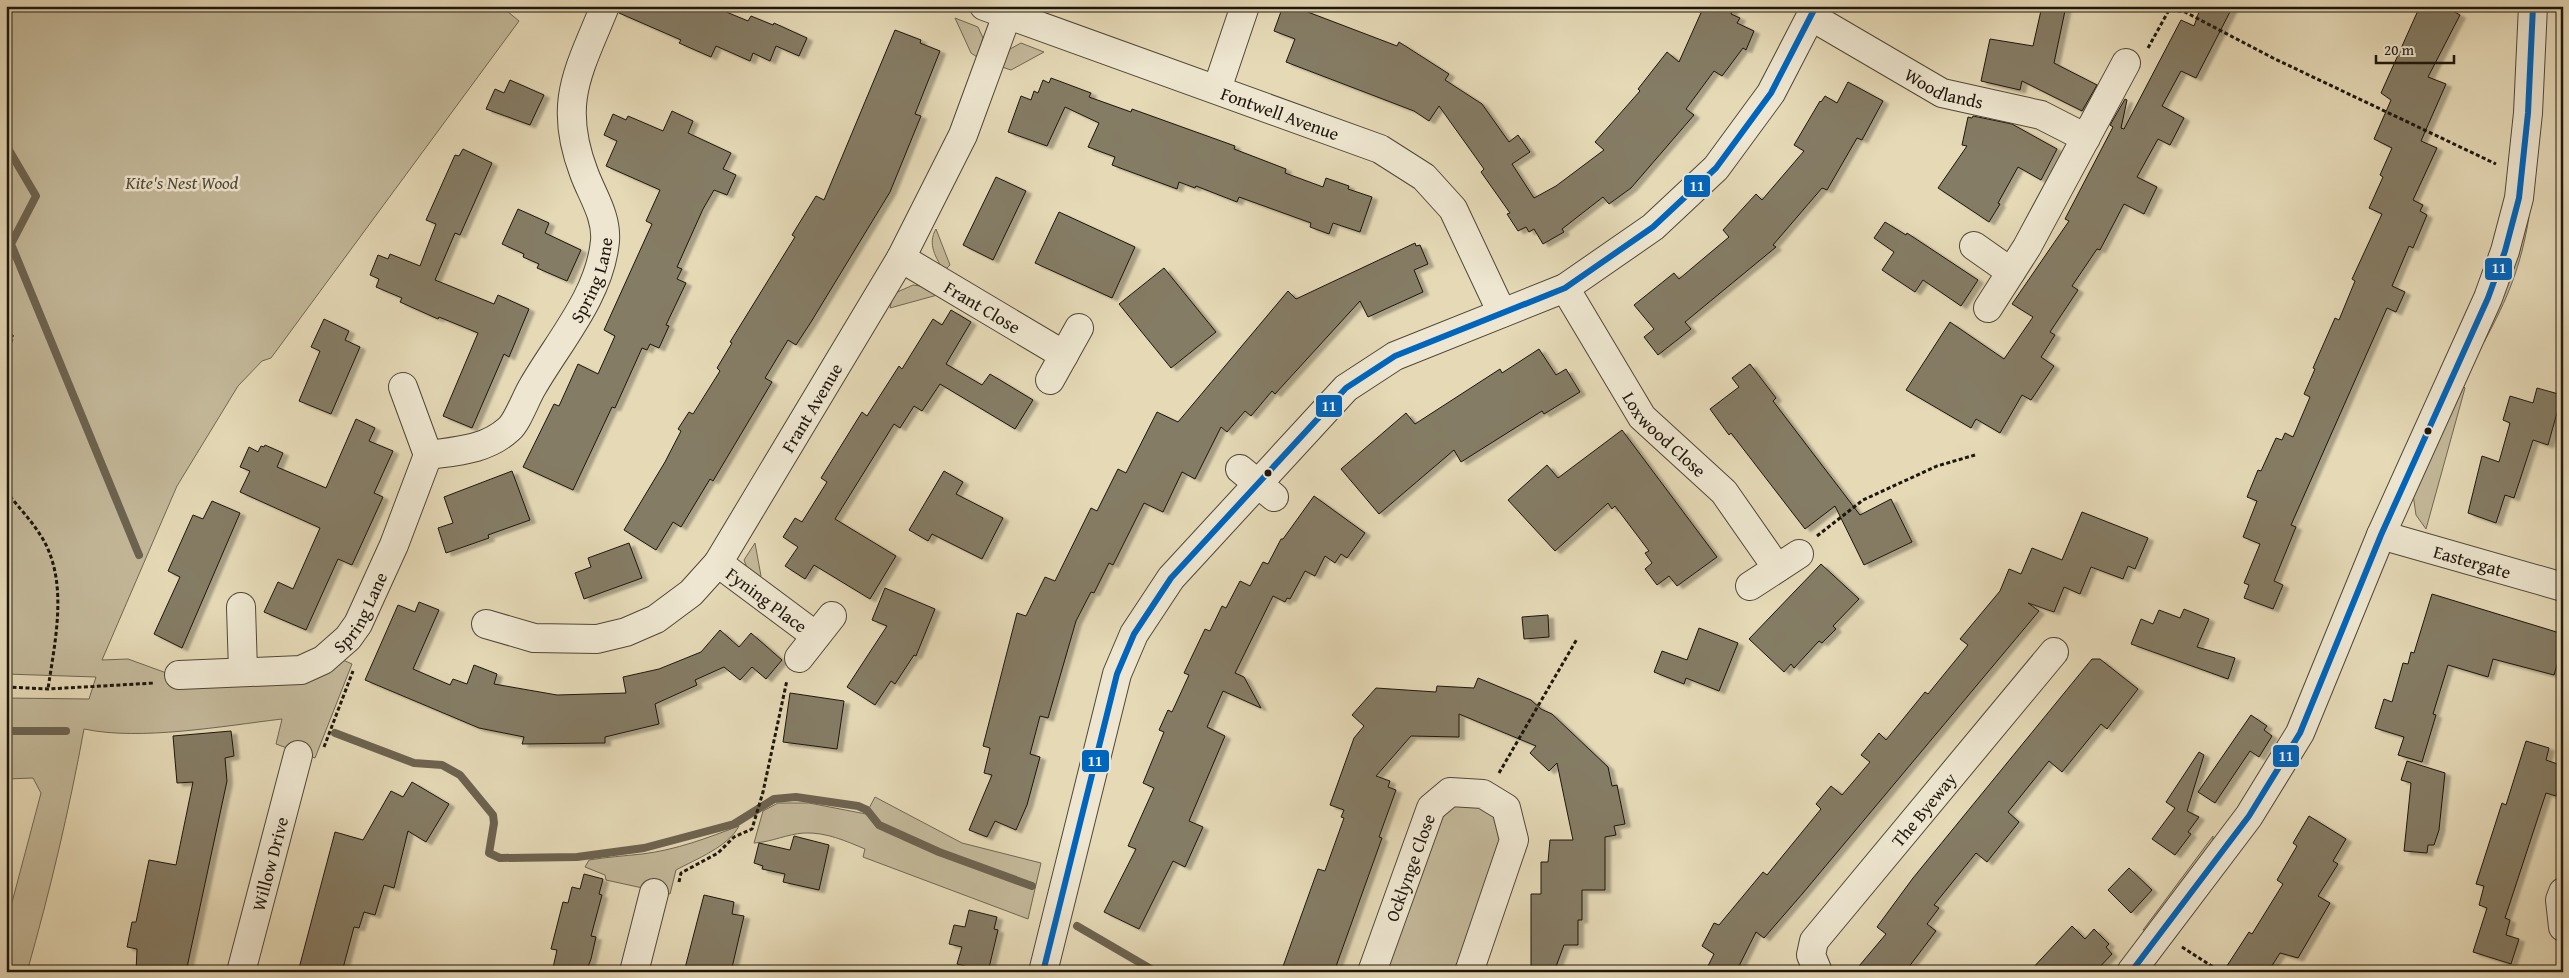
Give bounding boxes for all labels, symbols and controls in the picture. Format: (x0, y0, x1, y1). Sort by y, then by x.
scale bar (2376, 32, 2454, 64)
text: 20 m (2384, 39, 2415, 60)
street label: Woodlands (1900, 61, 1986, 115)
street label: Fontwell Avenue (1217, 79, 1343, 147)
park label: Kite's Nest Wood (124, 169, 239, 196)
line badge: 11 (1683, 174, 1711, 198)
text: 11 (1690, 176, 1704, 196)
street label: Spring Lane (563, 236, 619, 328)
line badge: 11 (2484, 257, 2513, 281)
text: 11 (2492, 258, 2506, 278)
street label: Frant Close (939, 273, 1026, 340)
street label: Frant Avenue (774, 357, 849, 457)
street label: Loxwood Close (1616, 386, 1713, 483)
line badge: 11 (1315, 394, 1343, 418)
text: 11 (1322, 396, 1336, 416)
unlabelled marker (2423, 426, 2433, 436)
unlabelled marker (1263, 468, 1273, 478)
street label: Eastergate (2431, 537, 2514, 585)
street label: Fyning Place (720, 560, 813, 639)
street label: Spring Lane (327, 567, 394, 659)
line badge: 11 (2272, 744, 2300, 768)
text: 11 (2279, 746, 2293, 766)
line badge: 11 (1081, 749, 1110, 773)
text: 11 (1088, 751, 1102, 771)
street label: The Byeway (1884, 766, 1963, 852)
street label: Ocklynge Close (1378, 810, 1441, 925)
street label: Willow Drive (244, 814, 295, 914)

